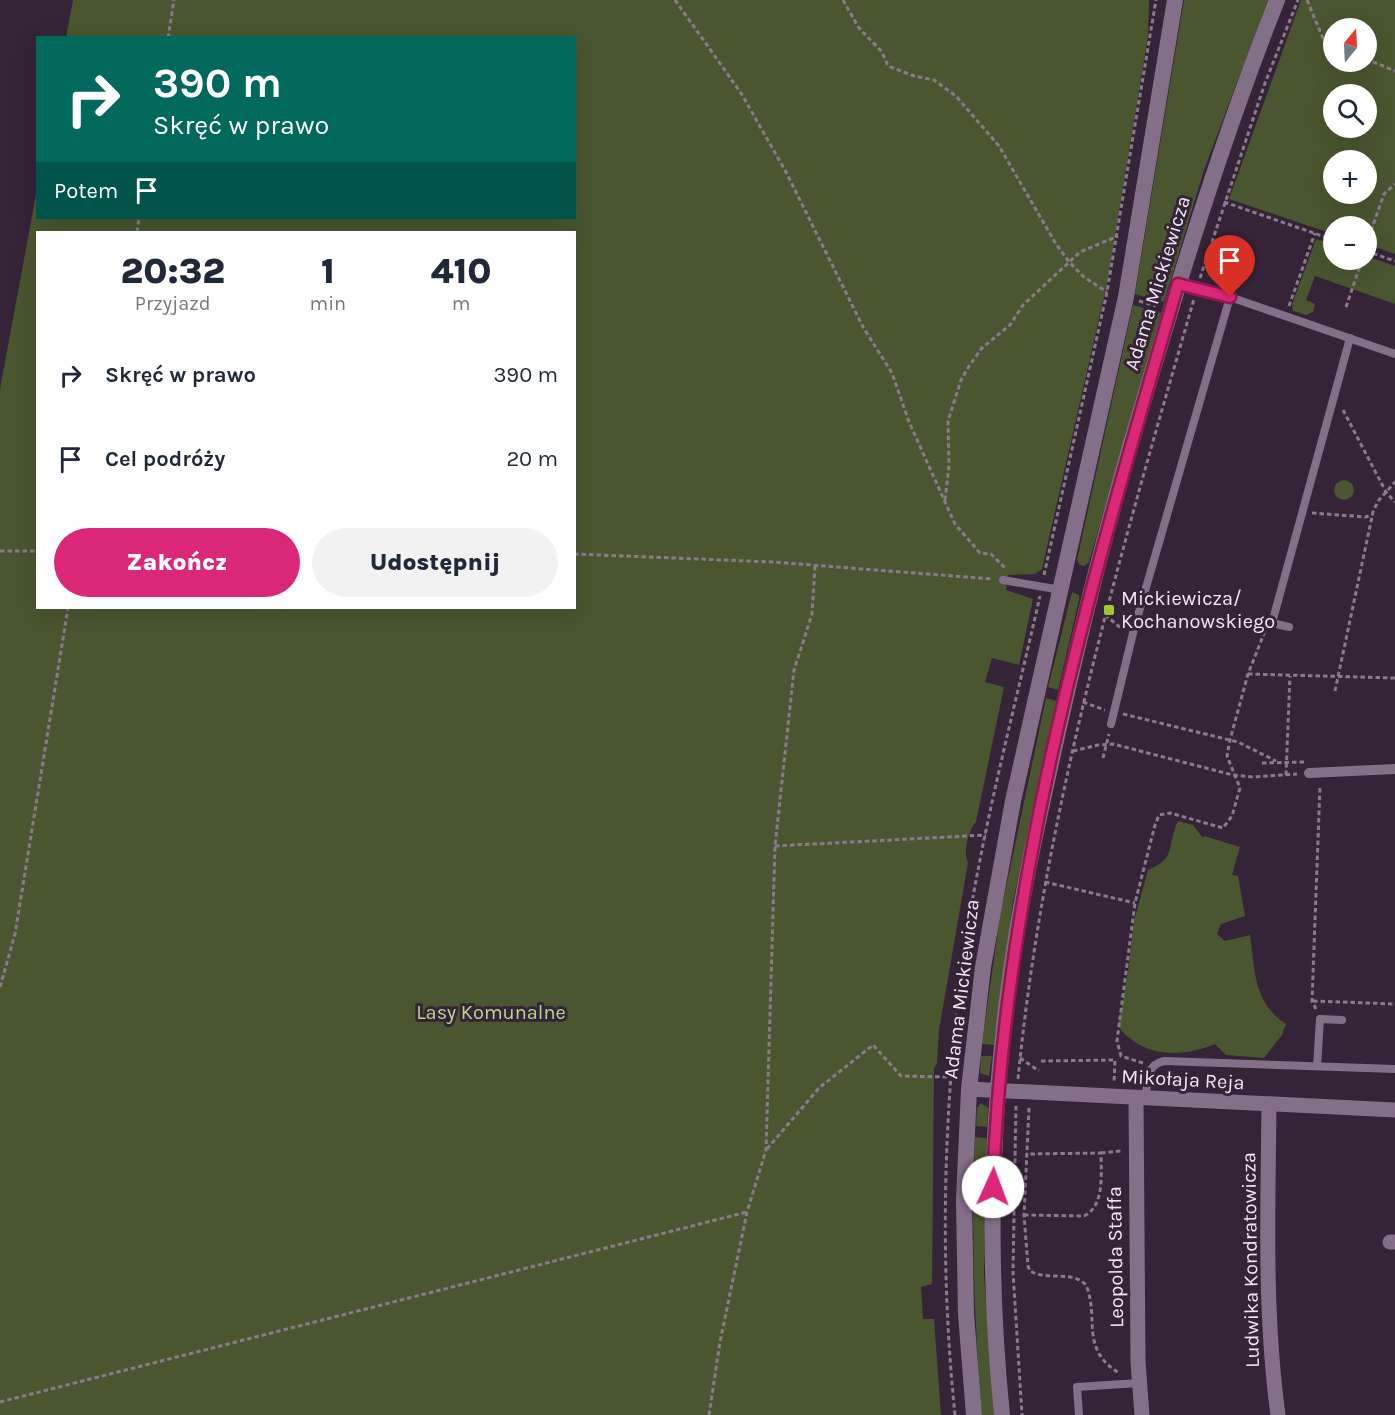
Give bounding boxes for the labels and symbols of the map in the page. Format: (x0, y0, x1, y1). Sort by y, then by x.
north arrow (1323, 18, 1377, 72)
street label: Adama Mickiewicza (1120, 193, 1195, 373)
pin (1204, 235, 1255, 297)
place label: Mickiewicza/ Kochanowskiego (1121, 587, 1275, 633)
marker: Mickiewicza/ Kochanowskiego (1102, 603, 1116, 617)
street label: Adama Mickiewicza (939, 898, 984, 1080)
park label: Lasy Komunalne (416, 1001, 566, 1024)
street label: Mikołaja Reja (1121, 1065, 1245, 1094)
street label: Ludwika Kondratowicza (1237, 1152, 1264, 1368)
position arrow (961, 1155, 1025, 1219)
street label: Leopolda Staffa (1103, 1186, 1128, 1328)

